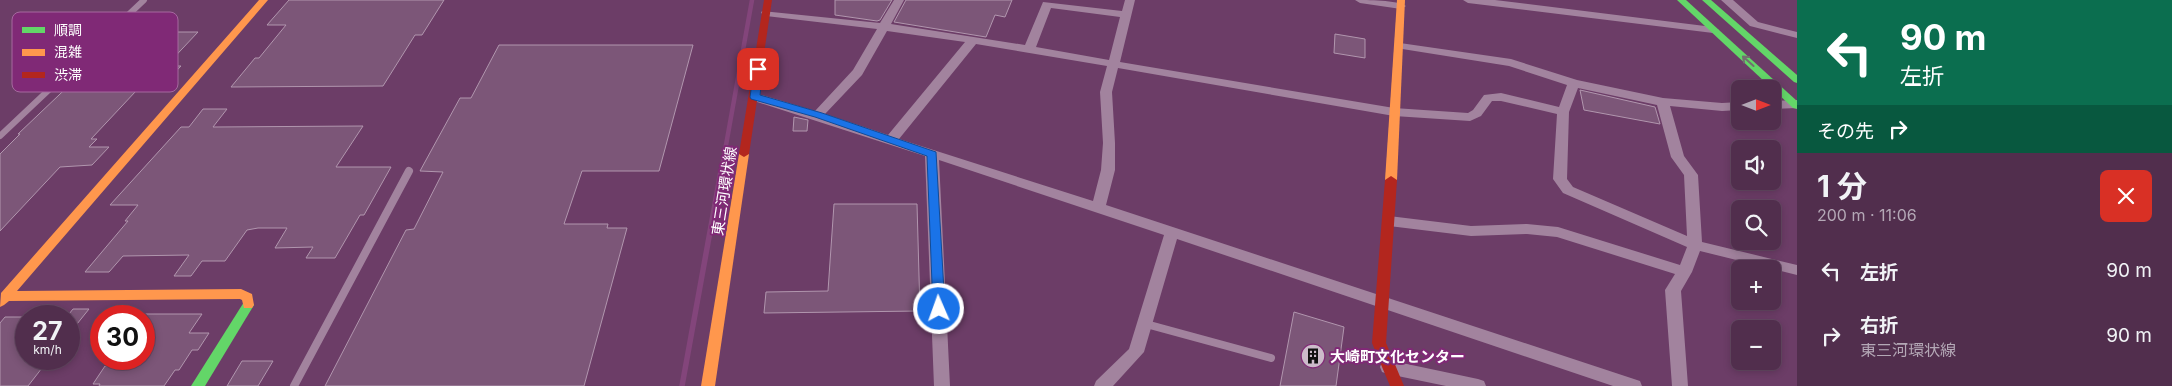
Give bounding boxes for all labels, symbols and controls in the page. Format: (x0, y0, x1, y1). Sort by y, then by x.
legend (12, 12, 178, 92)
text: 90 m (1900, 16, 1987, 58)
icon: left (1817, 20, 1882, 85)
text: 順調 (54, 21, 82, 38)
text: 混雑 (54, 43, 82, 60)
pin (737, 48, 779, 90)
icon: arrive (744, 55, 772, 83)
one-way arrow (1741, 56, 1754, 67)
text: 左折 (1900, 63, 1944, 89)
text: 渋滞 (54, 66, 82, 83)
north arrow (1731, 80, 1781, 130)
map controls (1731, 80, 1781, 370)
icon: right (1884, 115, 1912, 143)
text: その先 (1817, 120, 1874, 143)
button: sound (1731, 140, 1781, 190)
street label: 東三河環状線 (708, 145, 740, 237)
text: 1 分 (1817, 168, 1867, 204)
button: close (2100, 170, 2152, 222)
button: search (1731, 200, 1781, 250)
text: 200 m · 11:06 (1817, 205, 1917, 225)
icon: left (1817, 257, 1845, 285)
text: 90 m (2106, 259, 2152, 282)
button: + (1731, 260, 1781, 310)
text: 左折 (1860, 261, 1898, 284)
position arrow (912, 282, 964, 334)
speed limit sign: 30 (90, 305, 155, 370)
text: 右折 (1860, 314, 1898, 337)
text: 27 (32, 316, 63, 346)
button: − (1731, 320, 1781, 370)
icon: right (1817, 322, 1845, 350)
text: 90 m (2106, 324, 2152, 347)
text: 東三河環状線 (1860, 340, 1956, 360)
text: km/h (33, 342, 62, 357)
building icon: 大崎町文化センター (1300, 343, 1326, 369)
place label: 大崎町文化センター (1330, 347, 1465, 366)

